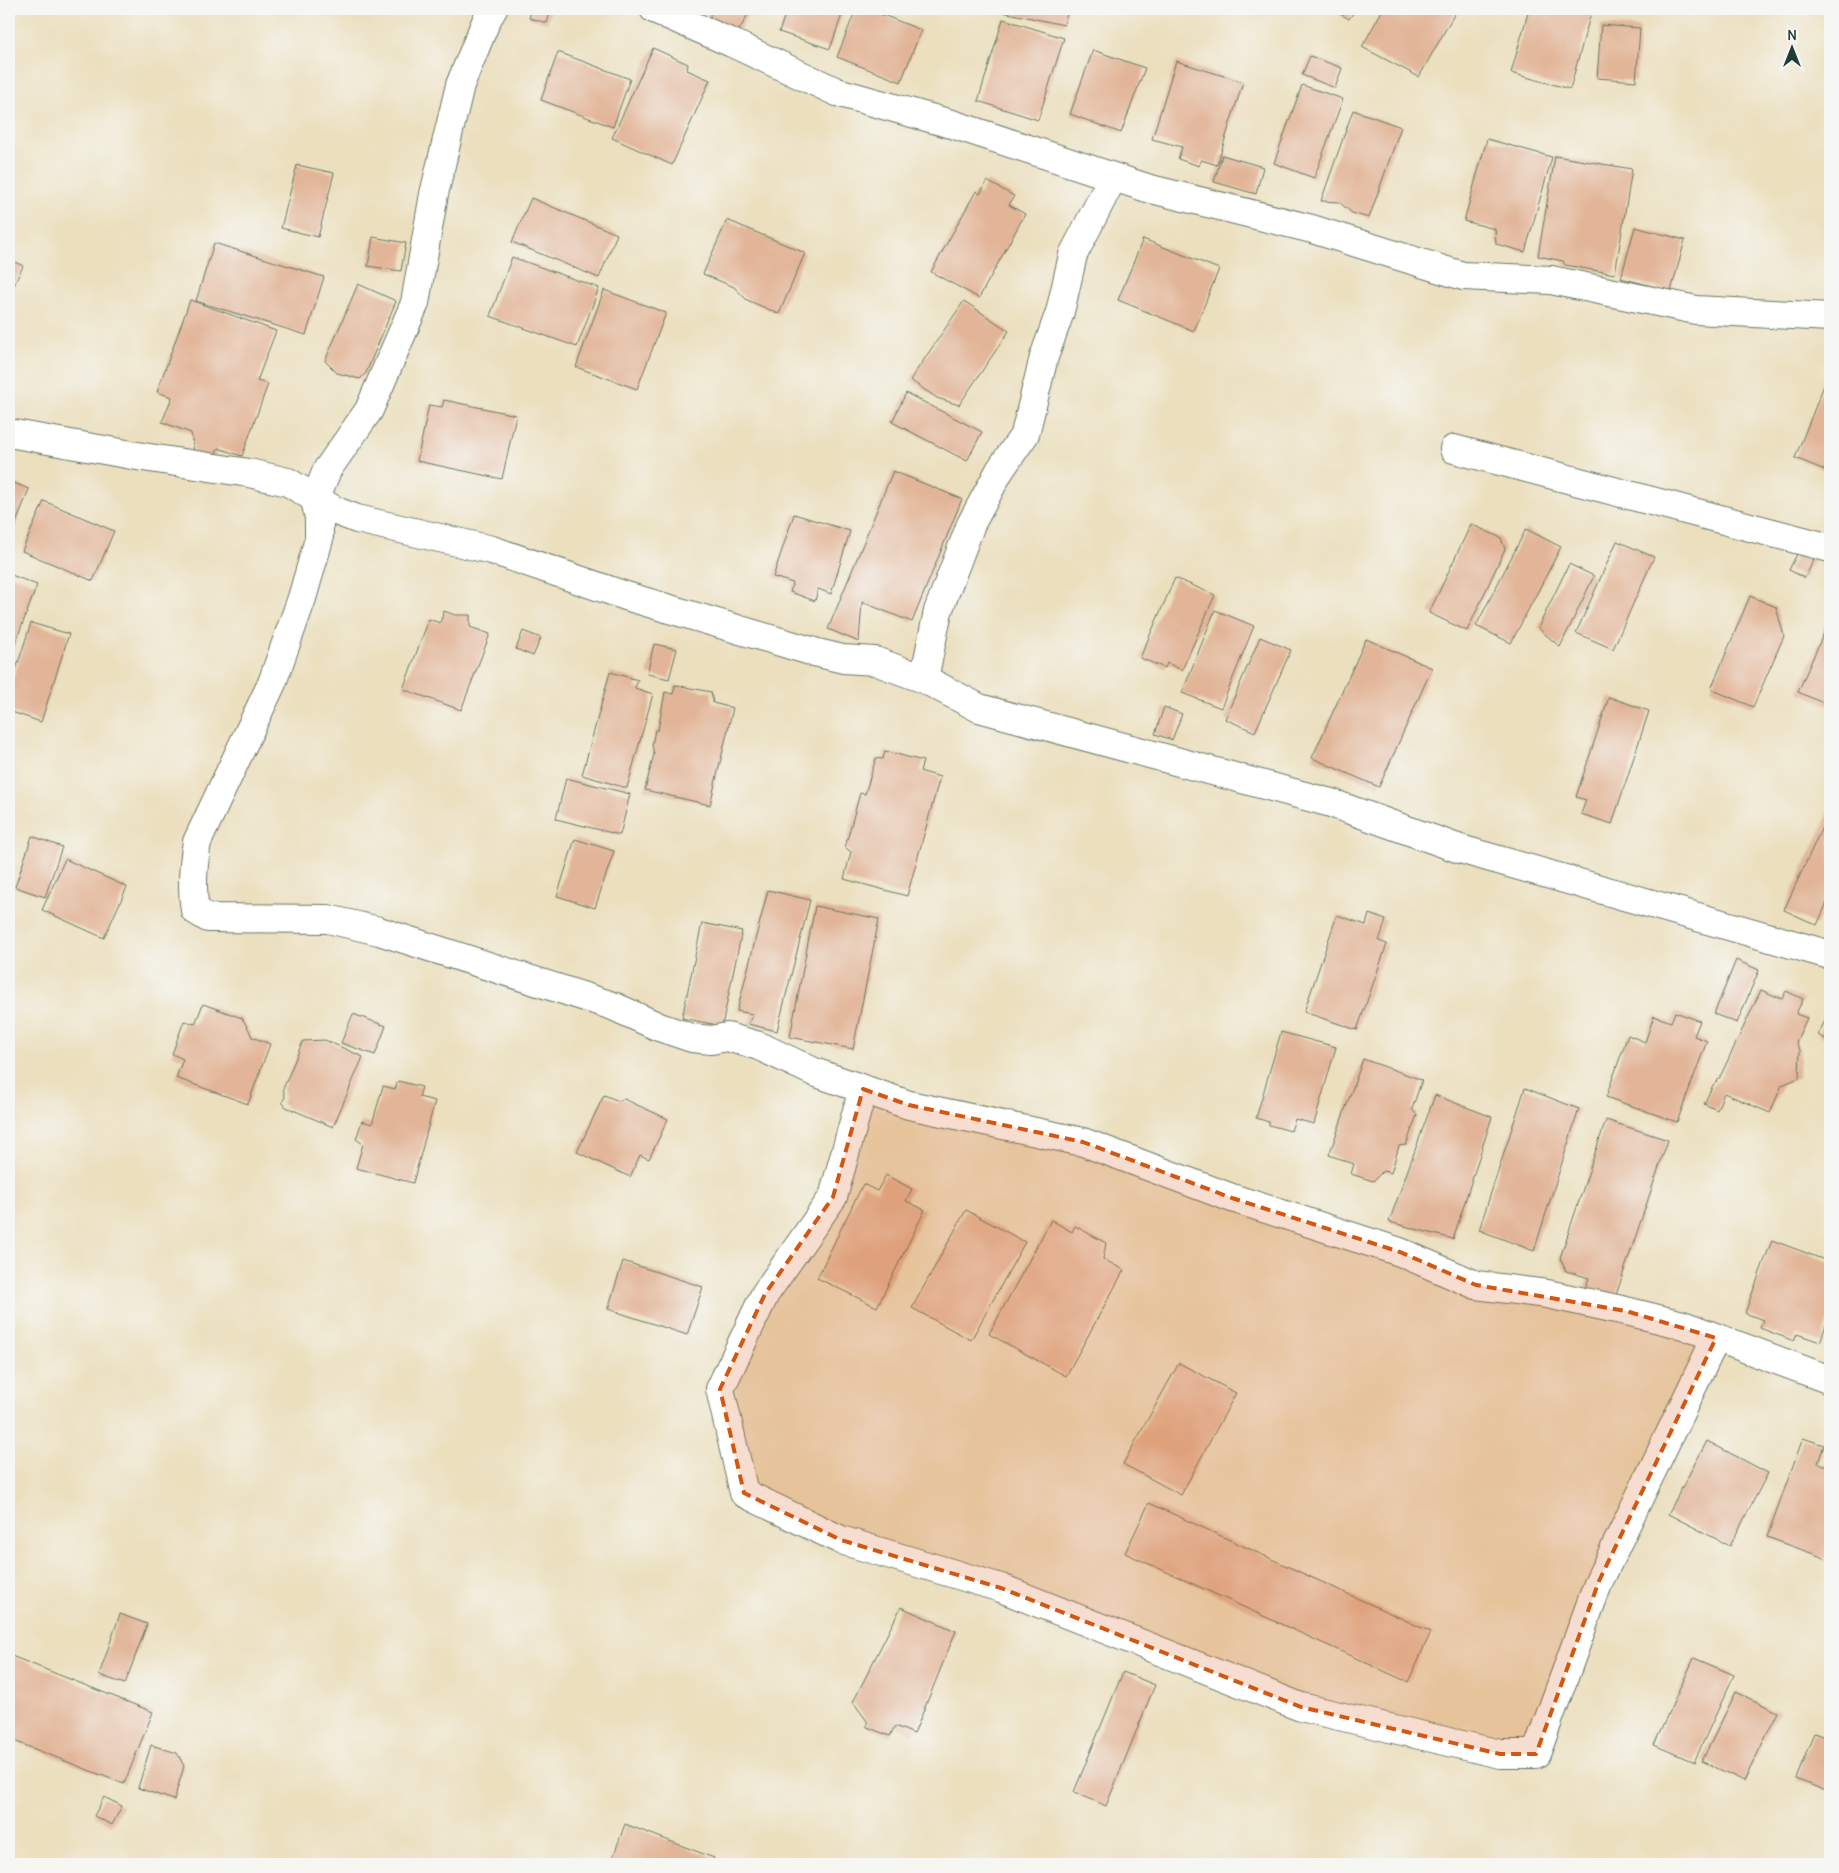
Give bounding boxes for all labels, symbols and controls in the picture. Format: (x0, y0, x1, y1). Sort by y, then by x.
north arrow (1766, 22, 1816, 72)
text: N (1787, 26, 1797, 44)

